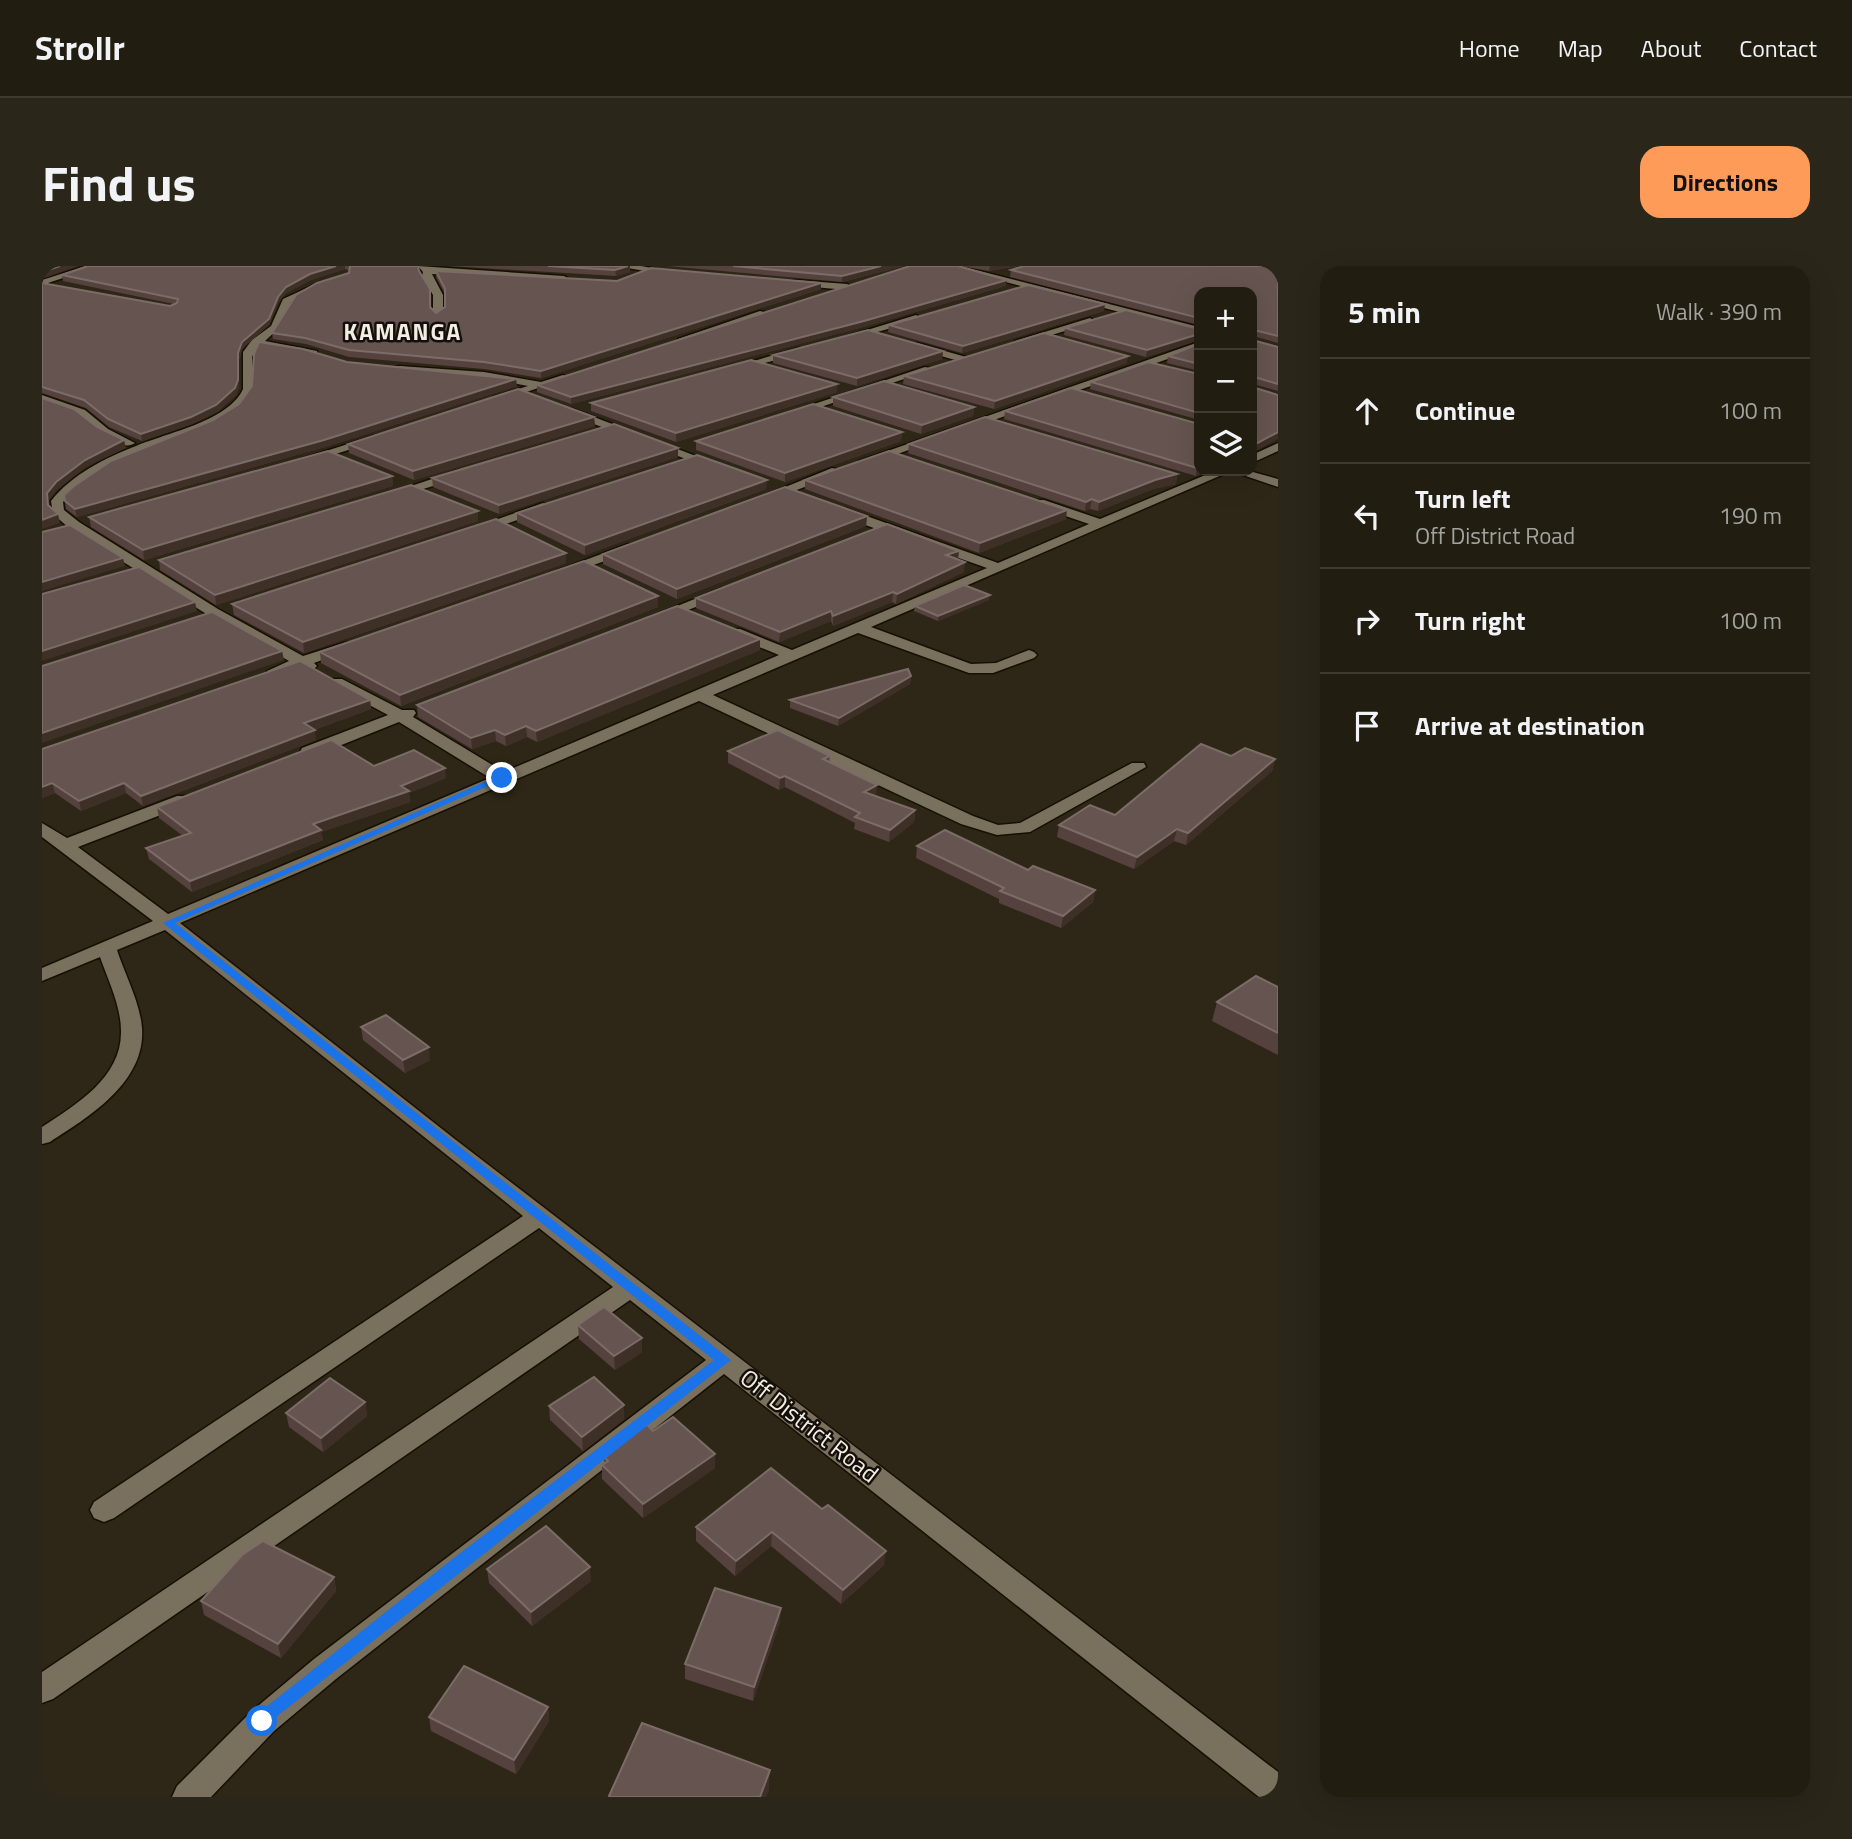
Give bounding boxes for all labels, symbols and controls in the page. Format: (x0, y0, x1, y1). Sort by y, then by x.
text: Strollr (35, 23, 125, 73)
text: Home (1459, 30, 1520, 66)
text: Map (1558, 30, 1603, 66)
text: About (1641, 30, 1701, 66)
text: Contact (1739, 30, 1817, 66)
text: Find us (42, 145, 196, 220)
button: Directions (1640, 146, 1810, 218)
map controls (1194, 287, 1257, 476)
button: + (1194, 287, 1257, 350)
text: 5 min (1348, 289, 1421, 335)
text: Walk · 390 m (1656, 294, 1782, 329)
district label: KAMANGA (344, 314, 462, 349)
button: − (1194, 350, 1257, 413)
text: Continue (1415, 391, 1515, 430)
icon: ahead (1348, 392, 1386, 430)
text: 100 m (1719, 393, 1782, 428)
button: layers (1194, 413, 1257, 476)
text: Turn left (1415, 479, 1510, 518)
icon: left (1348, 497, 1386, 535)
text: 190 m (1719, 498, 1782, 533)
text: Off District Road (1415, 518, 1575, 553)
text: Turn right (1415, 601, 1526, 640)
icon: right (1348, 602, 1386, 640)
text: 100 m (1719, 603, 1782, 638)
text: Arrive at destination (1415, 706, 1645, 745)
icon: arrive (1348, 707, 1386, 745)
route end (486, 762, 517, 793)
street label: Off District Road (733, 1360, 887, 1491)
route start (246, 1705, 277, 1736)

